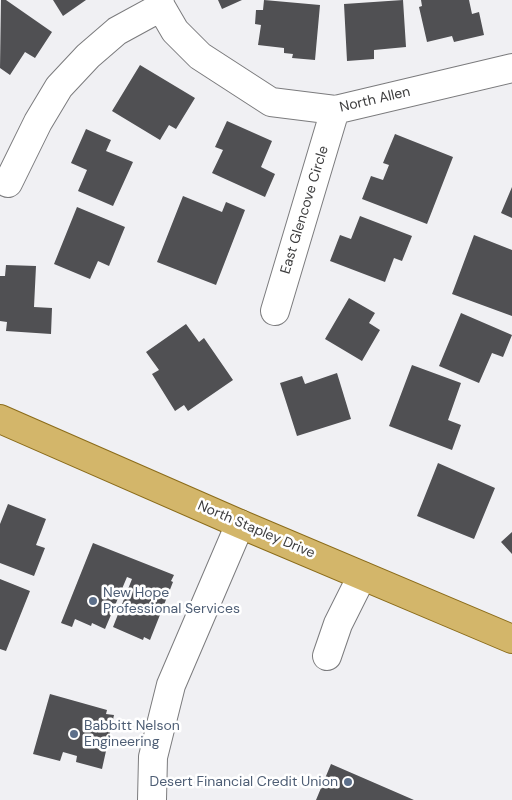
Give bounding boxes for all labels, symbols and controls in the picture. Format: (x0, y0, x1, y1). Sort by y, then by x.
street label: North Allen (338, 84, 412, 116)
street label: East Glencove Circle (277, 144, 333, 276)
street label: North Stapley Drive (195, 498, 317, 562)
place label: New Hope Professional Services (103, 585, 240, 618)
marker: New Hope Professional Services (87, 595, 99, 607)
place label: Babbitt Nelson Engineering (84, 718, 180, 750)
marker: Babbitt Nelson Engineering (68, 728, 80, 740)
place label: Desert Financial Credit Union (150, 774, 338, 790)
marker: Desert Financial Credit Union (342, 776, 354, 788)

